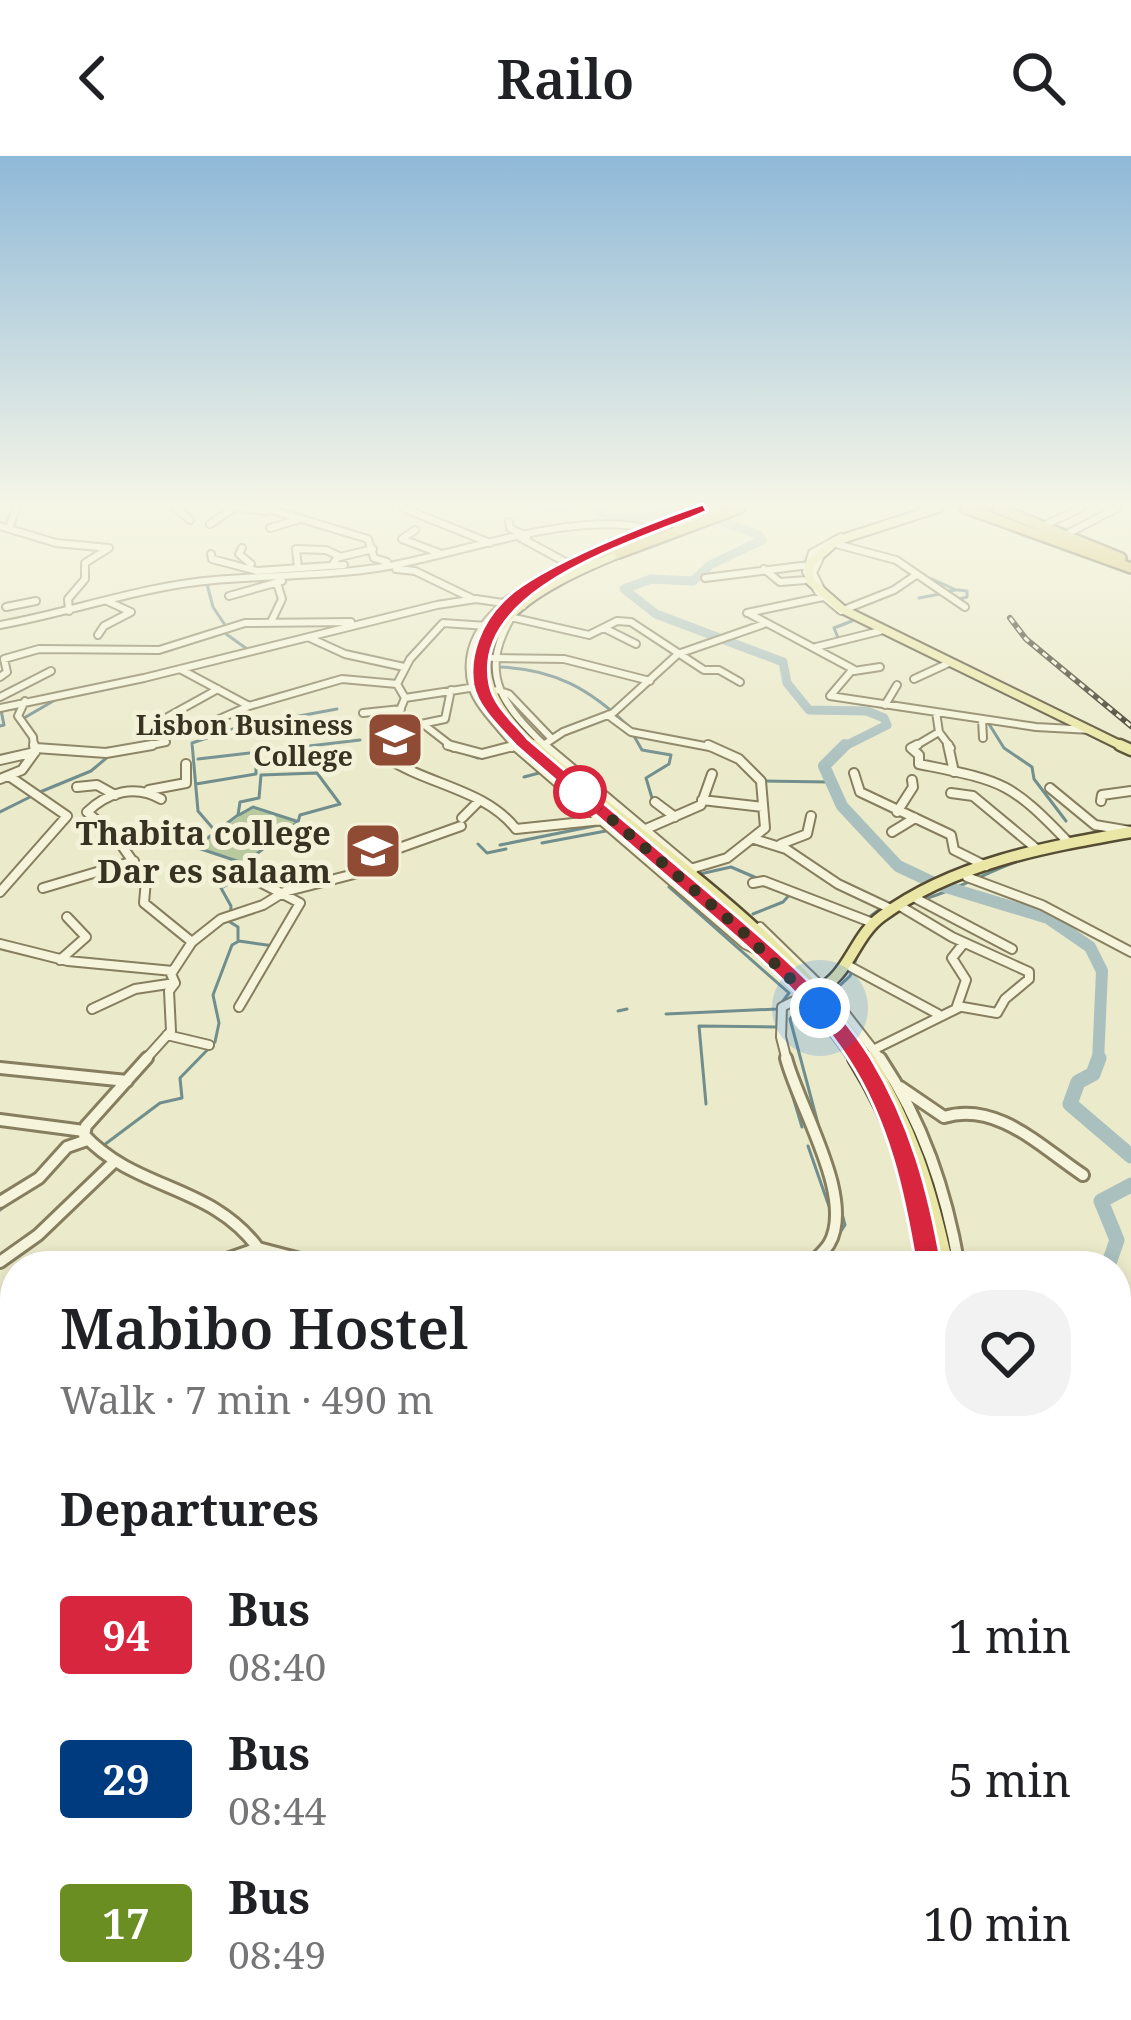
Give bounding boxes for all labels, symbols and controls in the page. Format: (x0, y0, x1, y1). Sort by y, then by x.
text: Railo (497, 41, 634, 115)
icon: back (60, 45, 126, 111)
icon: search (1005, 45, 1071, 111)
place label: Lisbon Business College (136, 706, 353, 774)
school or university icon: Lisbon Business College (364, 709, 426, 771)
unlabelled marker (555, 767, 605, 817)
place label: Thabita college Dar es salaam (76, 810, 331, 893)
school or university icon: Thabita college Dar es salaam (342, 820, 404, 882)
your location (790, 978, 850, 1038)
text: Mabibo Hostel (60, 1288, 468, 1366)
button: heart (945, 1290, 1071, 1416)
text: Walk · 7 min · 490 m (60, 1372, 434, 1425)
text: Departures (60, 1478, 319, 1539)
text: Bus (228, 1578, 310, 1639)
text: 1 min (948, 1605, 1071, 1666)
text: 94 (102, 1606, 150, 1663)
text: 08:40 (228, 1639, 326, 1692)
text: Bus (228, 1722, 310, 1783)
text: 5 min (948, 1749, 1071, 1810)
text: 29 (102, 1750, 150, 1807)
text: 08:44 (228, 1783, 326, 1836)
text: Bus (228, 1866, 310, 1927)
text: 10 min (923, 1893, 1071, 1954)
text: 17 (102, 1894, 150, 1951)
text: 08:49 (228, 1927, 326, 1980)

